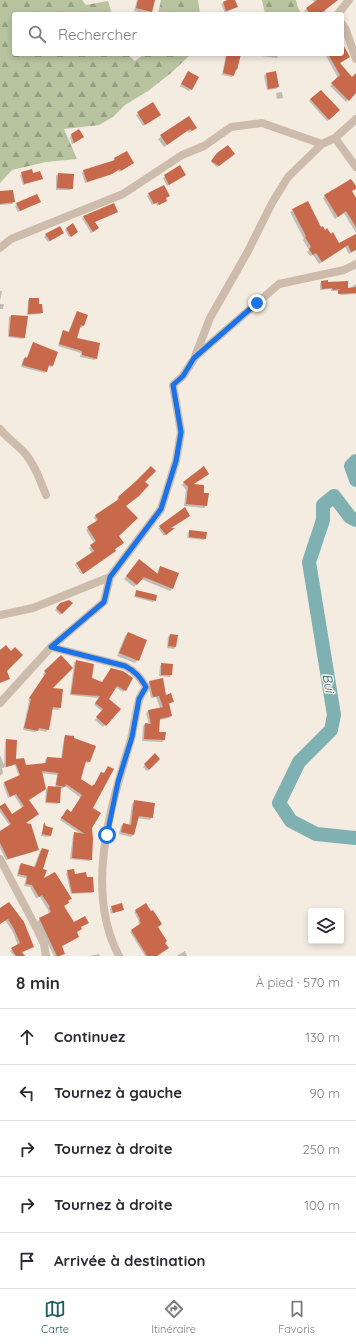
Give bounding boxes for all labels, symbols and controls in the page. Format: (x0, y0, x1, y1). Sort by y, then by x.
search box (12, 12, 344, 56)
icon: search (26, 23, 48, 45)
text: Rechercher (58, 25, 137, 44)
route end (248, 294, 266, 312)
water label: Bui (320, 673, 339, 696)
route start (98, 826, 116, 844)
map controls (308, 908, 344, 944)
button: layers (308, 908, 344, 944)
text: 8 min (16, 972, 60, 993)
text: À pied · 570 m (256, 974, 340, 990)
icon: ahead (16, 1026, 38, 1048)
text: Continuez (54, 1027, 125, 1046)
text: 130 m (305, 1029, 340, 1045)
icon: left (16, 1082, 38, 1104)
text: Tournez à gauche (54, 1083, 182, 1102)
text: 90 m (310, 1085, 340, 1101)
icon: right (16, 1138, 38, 1160)
text: Tournez à droite (54, 1139, 173, 1158)
text: 250 m (303, 1141, 340, 1157)
icon: right (16, 1194, 38, 1216)
text: Tournez à droite (54, 1195, 173, 1214)
text: 100 m (304, 1197, 340, 1213)
icon: arrive (16, 1250, 38, 1272)
text: Arrivée à destination (54, 1251, 206, 1270)
tab: Carte (41, 1298, 69, 1336)
tab: Itinéraire (151, 1298, 196, 1336)
tab: Favoris (278, 1298, 315, 1336)

